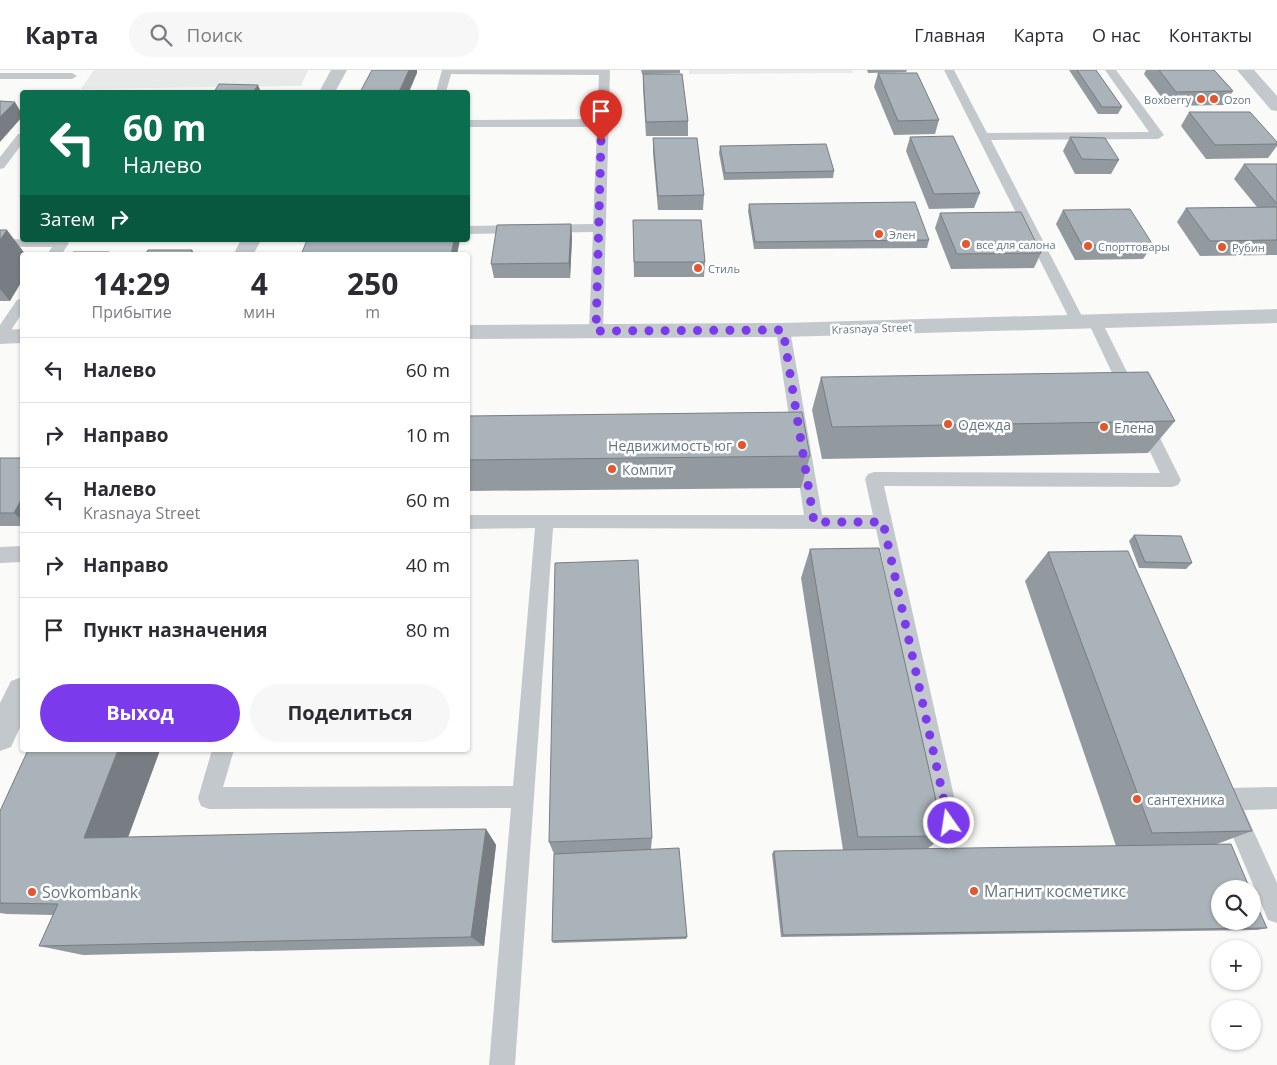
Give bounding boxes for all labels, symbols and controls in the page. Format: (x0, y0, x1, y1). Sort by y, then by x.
search box (129, 12, 479, 57)
text: Карта (25, 18, 99, 51)
icon: search (147, 21, 175, 49)
text: Поиск (187, 22, 243, 48)
text: Главная (914, 23, 986, 47)
text: Карта (1014, 23, 1064, 47)
text: О нас (1092, 23, 1141, 47)
text: Контакты (1169, 23, 1252, 47)
pin (580, 90, 622, 141)
place label: Boxberry (1144, 92, 1191, 107)
place label: Ozon (1224, 92, 1251, 107)
marker: Boxberry (1195, 93, 1207, 105)
marker: Ozon (1208, 93, 1220, 105)
icon: arrive (587, 97, 615, 125)
text: 60 m (123, 104, 206, 151)
icon: left (40, 110, 105, 175)
text: Налево (123, 149, 202, 179)
icon: right (105, 205, 133, 233)
text: Затем (40, 206, 95, 232)
place label: Элен (889, 227, 915, 242)
marker: Элен (873, 228, 885, 240)
place label: все для салона (976, 237, 1056, 252)
marker: все для салона (960, 238, 972, 250)
place label: Спорттовары (1098, 239, 1170, 254)
marker: Спорттовары (1082, 240, 1094, 252)
place label: Рубин (1232, 240, 1265, 255)
marker: Рубин (1216, 241, 1228, 253)
place label: Стиль (708, 261, 740, 276)
marker: Стиль (692, 262, 704, 274)
text: 14:29 (93, 263, 170, 304)
text: 4 (251, 263, 268, 304)
text: 250 (347, 263, 398, 304)
text: Прибытие (92, 301, 172, 323)
text: мин (243, 301, 275, 323)
text: m (365, 301, 380, 323)
street label: Krasnaya Street (831, 319, 913, 337)
icon: left (40, 356, 68, 384)
text: Налево (83, 357, 156, 383)
text: 60 m (406, 357, 450, 383)
place label: Одежда (958, 415, 1011, 434)
marker: Одежда (942, 418, 954, 430)
place label: Елена (1114, 418, 1154, 437)
icon: right (40, 421, 68, 449)
marker: Елена (1098, 421, 1110, 433)
text: Направо (83, 422, 169, 448)
text: 10 m (406, 422, 450, 448)
place label: Недвижимость юг (608, 436, 732, 455)
marker: Недвижимость юг (736, 439, 748, 451)
place label: Компит (622, 460, 674, 479)
marker: Компит (606, 463, 618, 475)
text: Налево (83, 476, 156, 502)
icon: left (40, 486, 68, 514)
text: 60 m (406, 487, 450, 513)
text: Krasnaya Street (83, 502, 200, 524)
icon: right (40, 551, 68, 579)
text: Направо (83, 552, 169, 578)
text: 40 m (406, 552, 450, 578)
icon: arrive (40, 616, 68, 644)
text: Пункт назначения (83, 617, 268, 643)
text: 80 m (406, 617, 450, 643)
button: Выход (40, 684, 240, 742)
button: Поделиться (250, 684, 450, 742)
place label: сантехника (1147, 790, 1225, 809)
marker: сантехника (1131, 793, 1143, 805)
position arrow (922, 796, 974, 848)
place label: Магнит косметикс (984, 880, 1126, 902)
map controls (1211, 880, 1261, 1050)
button: search (1211, 880, 1261, 930)
place label: Sovkombank (42, 881, 139, 903)
marker: Магнит косметикс (968, 885, 980, 897)
marker: Sovkombank (26, 886, 38, 898)
button: + (1211, 940, 1261, 990)
button: − (1211, 1000, 1261, 1050)

